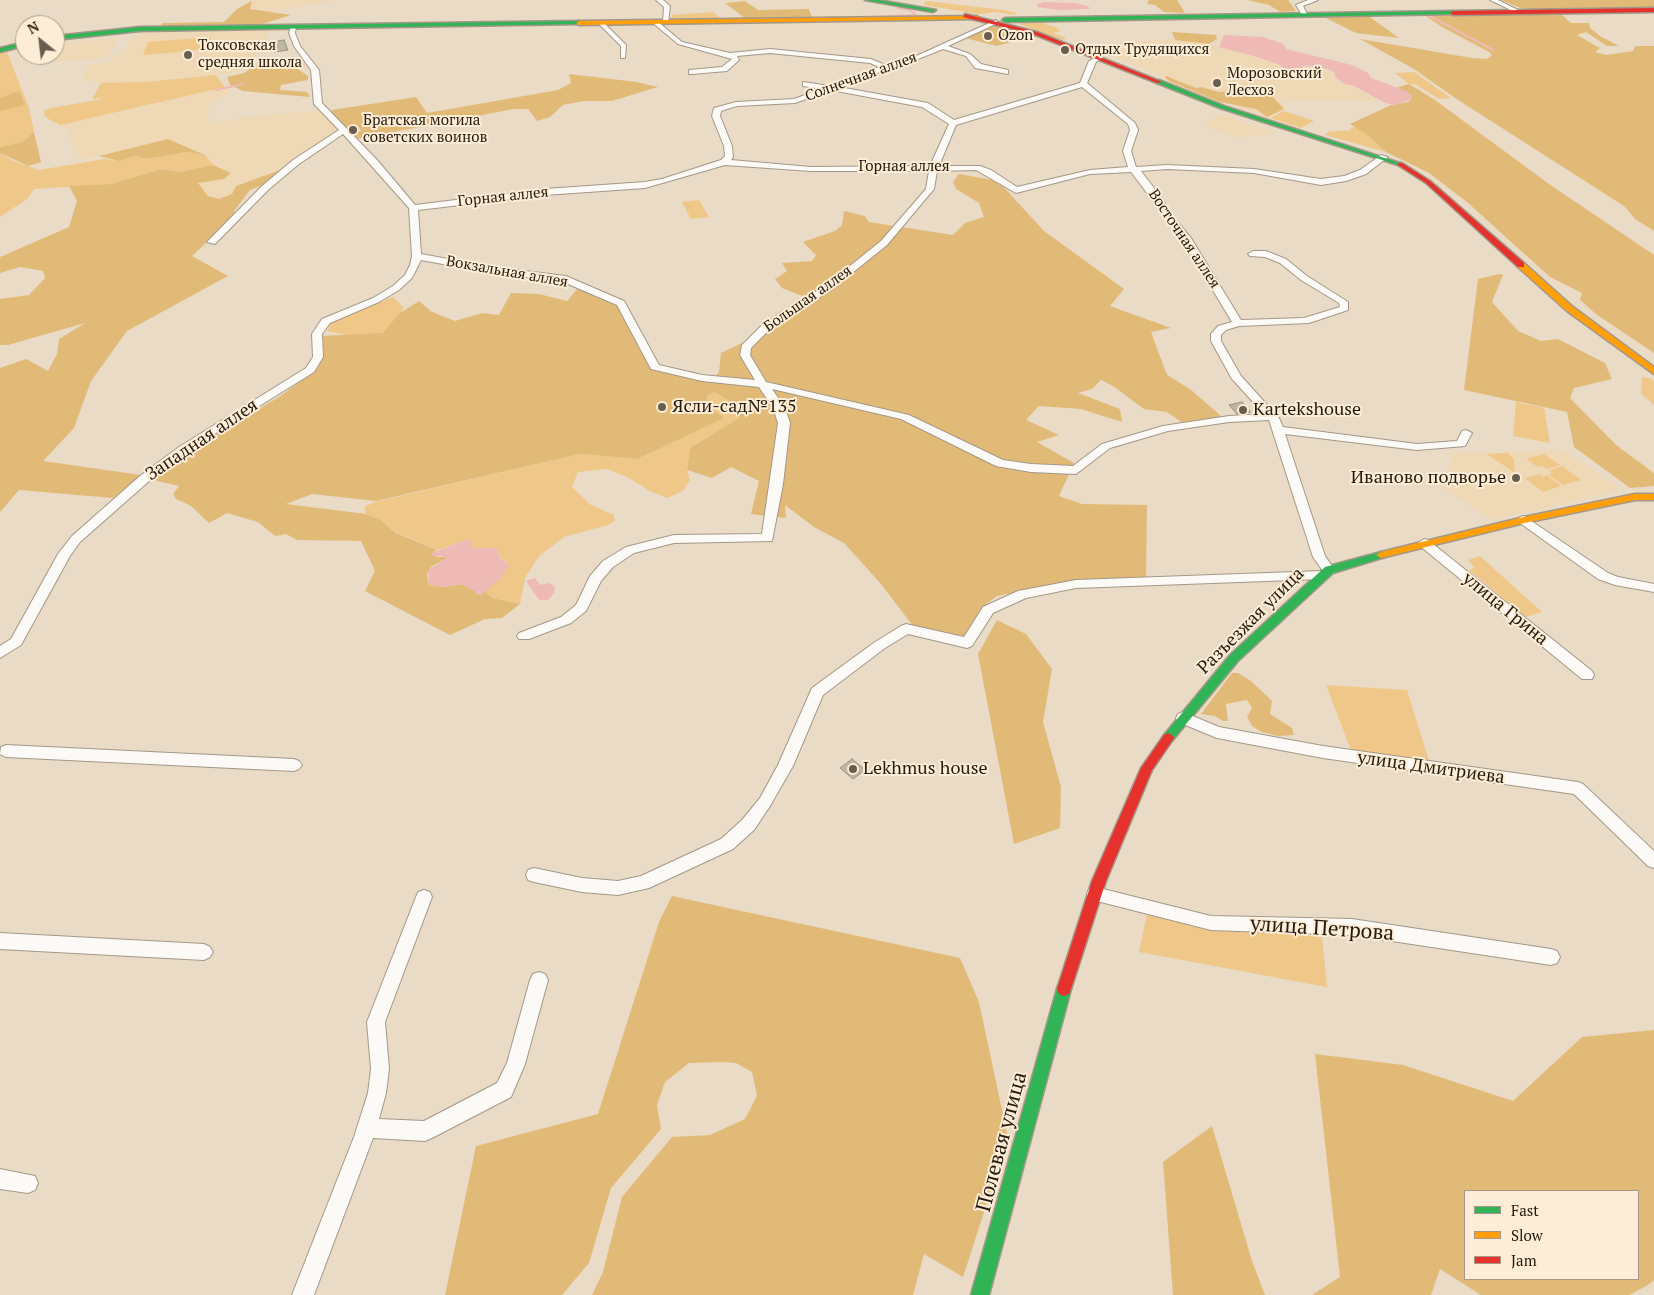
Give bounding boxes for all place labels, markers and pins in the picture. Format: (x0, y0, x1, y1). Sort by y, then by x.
place label: Ozon (998, 27, 1033, 45)
marker: Ozon (982, 30, 994, 42)
place label: Токсовская средняя школа (198, 37, 302, 72)
place label: Отдых Трудящихся (1075, 41, 1210, 59)
marker: Отдых Трудящихся (1059, 44, 1071, 56)
marker: Токсовская средняя школа (182, 49, 194, 61)
place label: Морозовский Лесхоз (1227, 65, 1322, 100)
marker: Морозовский Лесхоз (1211, 77, 1223, 89)
place label: Братская могила советских воинов (363, 112, 487, 147)
marker: Братская могила советских воинов (347, 124, 359, 136)
place label: Ясли-сад№135 (672, 396, 797, 418)
place label: Kartekshouse (1253, 399, 1361, 421)
marker: Ясли-сад№135 (656, 401, 668, 413)
marker: Kartekshouse (1237, 404, 1249, 416)
place label: Иваново подворье (1351, 467, 1506, 489)
marker: Иваново подворье (1510, 472, 1522, 484)
place label: Lekhmus house (863, 758, 988, 780)
marker: Lekhmus house (847, 763, 859, 775)

